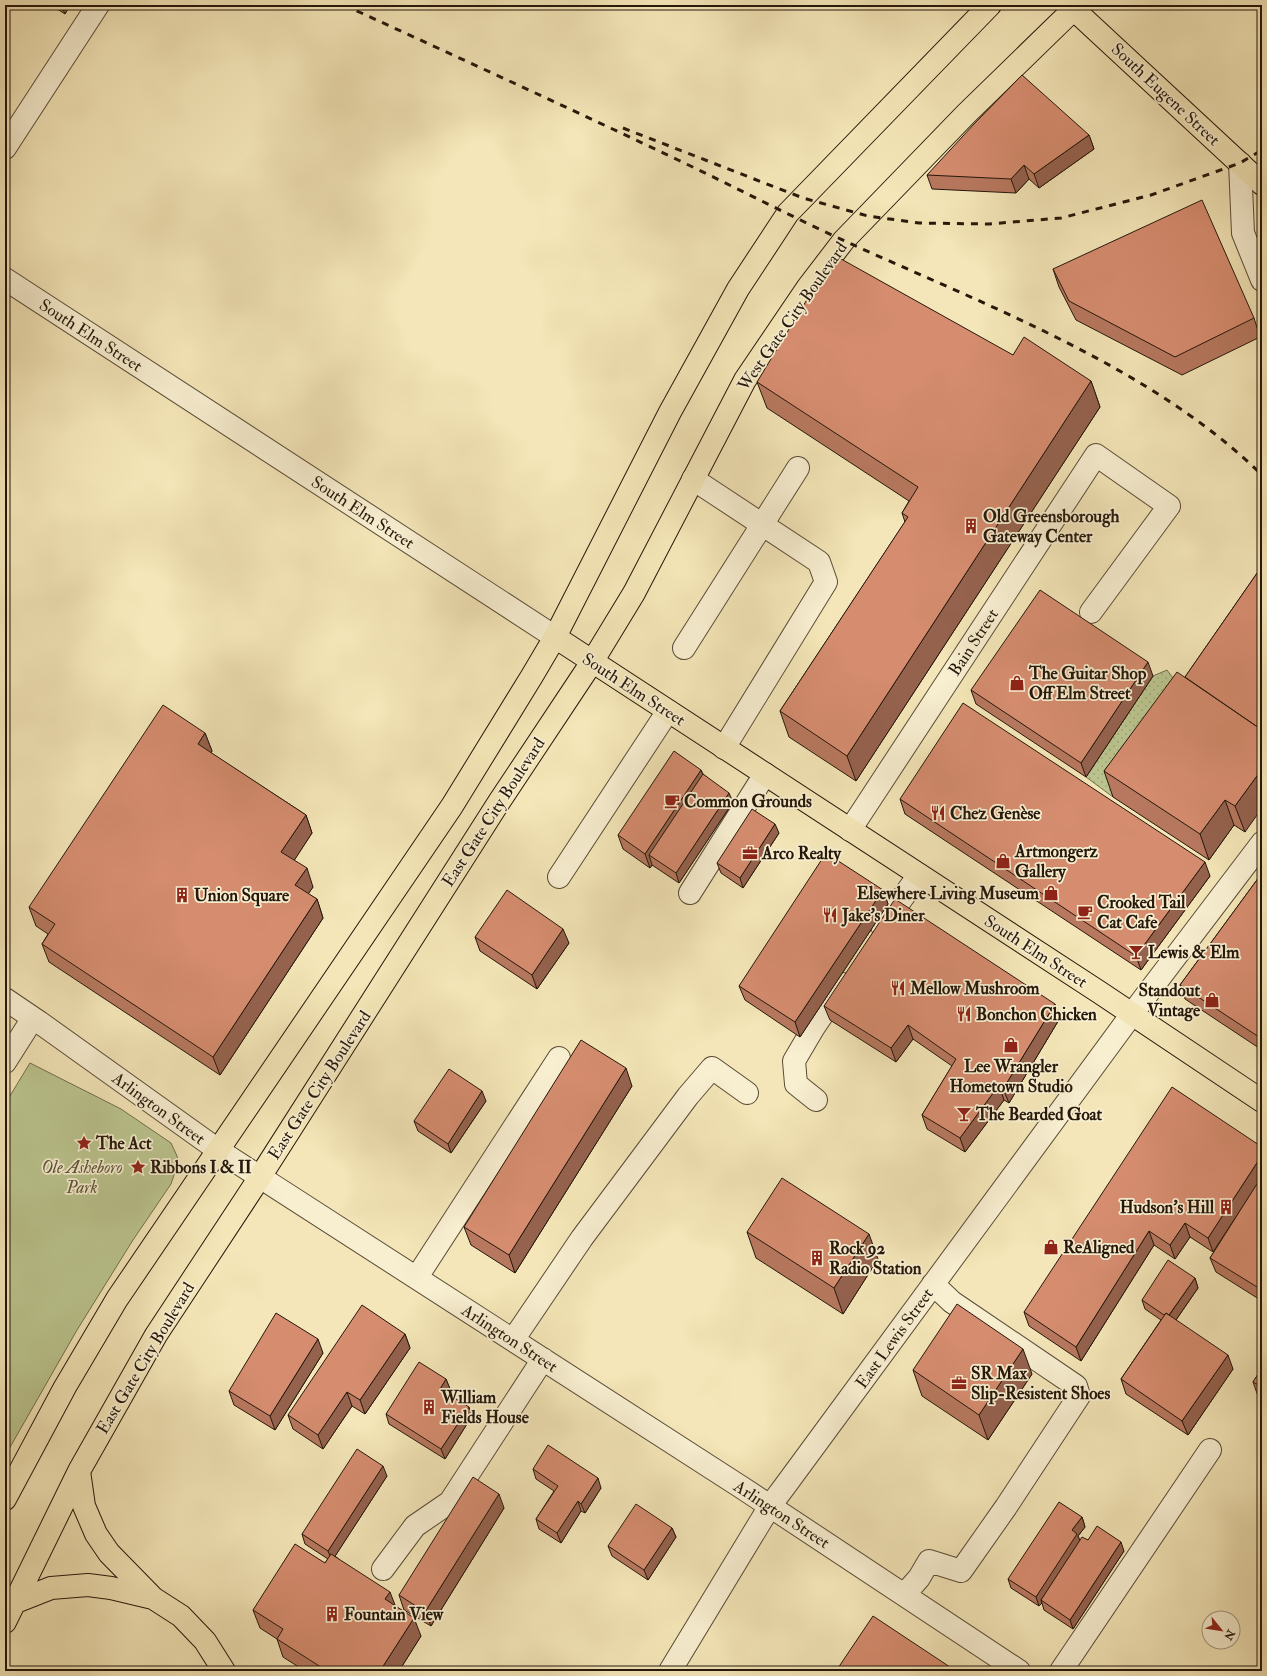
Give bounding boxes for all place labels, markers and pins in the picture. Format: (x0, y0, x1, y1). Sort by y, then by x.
place label: Old Greensborough Gateway Center (983, 506, 1120, 548)
building icon: Old Greensborough Gateway Center (962, 517, 980, 535)
place label: The Guitar Shop Off Elm Street (1028, 663, 1147, 704)
shop icon: The Guitar Shop Off Elm Street (1008, 674, 1026, 692)
place label: Common Grounds (684, 791, 812, 812)
cafe icon: Common Grounds (663, 792, 681, 810)
place label: Chez Genèse (950, 803, 1041, 824)
restaurant icon: Chez Genèse (929, 804, 947, 822)
place label: Artmongerz Gallery (1014, 841, 1099, 883)
place label: Arco Realty (761, 843, 842, 865)
office icon: Arco Realty (741, 844, 759, 862)
shop icon: Artmongerz Gallery (994, 852, 1012, 870)
place label: Elsewhere Living Museum (857, 883, 1040, 905)
shop icon: Elsewhere Living Museum (1042, 884, 1060, 902)
place label: Union Square (194, 885, 290, 907)
building icon: Union Square (173, 886, 191, 904)
place label: Crooked Tail Cat Cafe (1097, 892, 1186, 933)
cafe icon: Crooked Tail Cat Cafe (1076, 903, 1094, 921)
place label: Jake's Diner (841, 905, 925, 927)
restaurant icon: Jake's Diner (821, 906, 839, 924)
place label: Lewis & Elm (1148, 942, 1240, 963)
bar icon: Lewis & Elm (1127, 943, 1145, 961)
place label: Mellow Mushroom (909, 978, 1040, 999)
restaurant icon: Mellow Mushroom (889, 979, 907, 997)
place label: Standout Vintage (1139, 980, 1201, 1022)
shop icon: Standout Vintage (1203, 991, 1221, 1009)
place label: Bonchon Chicken (976, 1004, 1097, 1025)
restaurant icon: Bonchon Chicken (955, 1005, 973, 1023)
shop icon: Lee Wrangler Hometown Studio (1002, 1036, 1020, 1054)
place label: Lee Wrangler Hometown Studio (949, 1056, 1073, 1097)
place label: The Bearded Goat (975, 1104, 1103, 1125)
bar icon: The Bearded Goat (955, 1105, 973, 1123)
place label: The Act (95, 1133, 152, 1154)
place icon: The Act (75, 1134, 93, 1152)
place label: Ribbons I & II (150, 1157, 252, 1178)
place icon: Ribbons I & II (129, 1158, 147, 1176)
place label: Hudson's Hill (1120, 1197, 1215, 1218)
building icon: Hudson's Hill (1217, 1198, 1235, 1216)
place label: ReAligned (1063, 1237, 1135, 1259)
place label: Rock 92 Radio Station (829, 1238, 922, 1279)
shop icon: ReAligned (1042, 1238, 1060, 1256)
building icon: Rock 92 Radio Station (808, 1249, 826, 1267)
place label: SR Max Slip-Resistent Shoes (971, 1363, 1110, 1405)
office icon: SR Max Slip-Resistent Shoes (950, 1374, 968, 1392)
place label: William Fields House (440, 1387, 530, 1428)
building icon: William Fields House (420, 1398, 438, 1416)
place label: Fountain View (344, 1604, 444, 1625)
building icon: Fountain View (323, 1605, 341, 1623)

